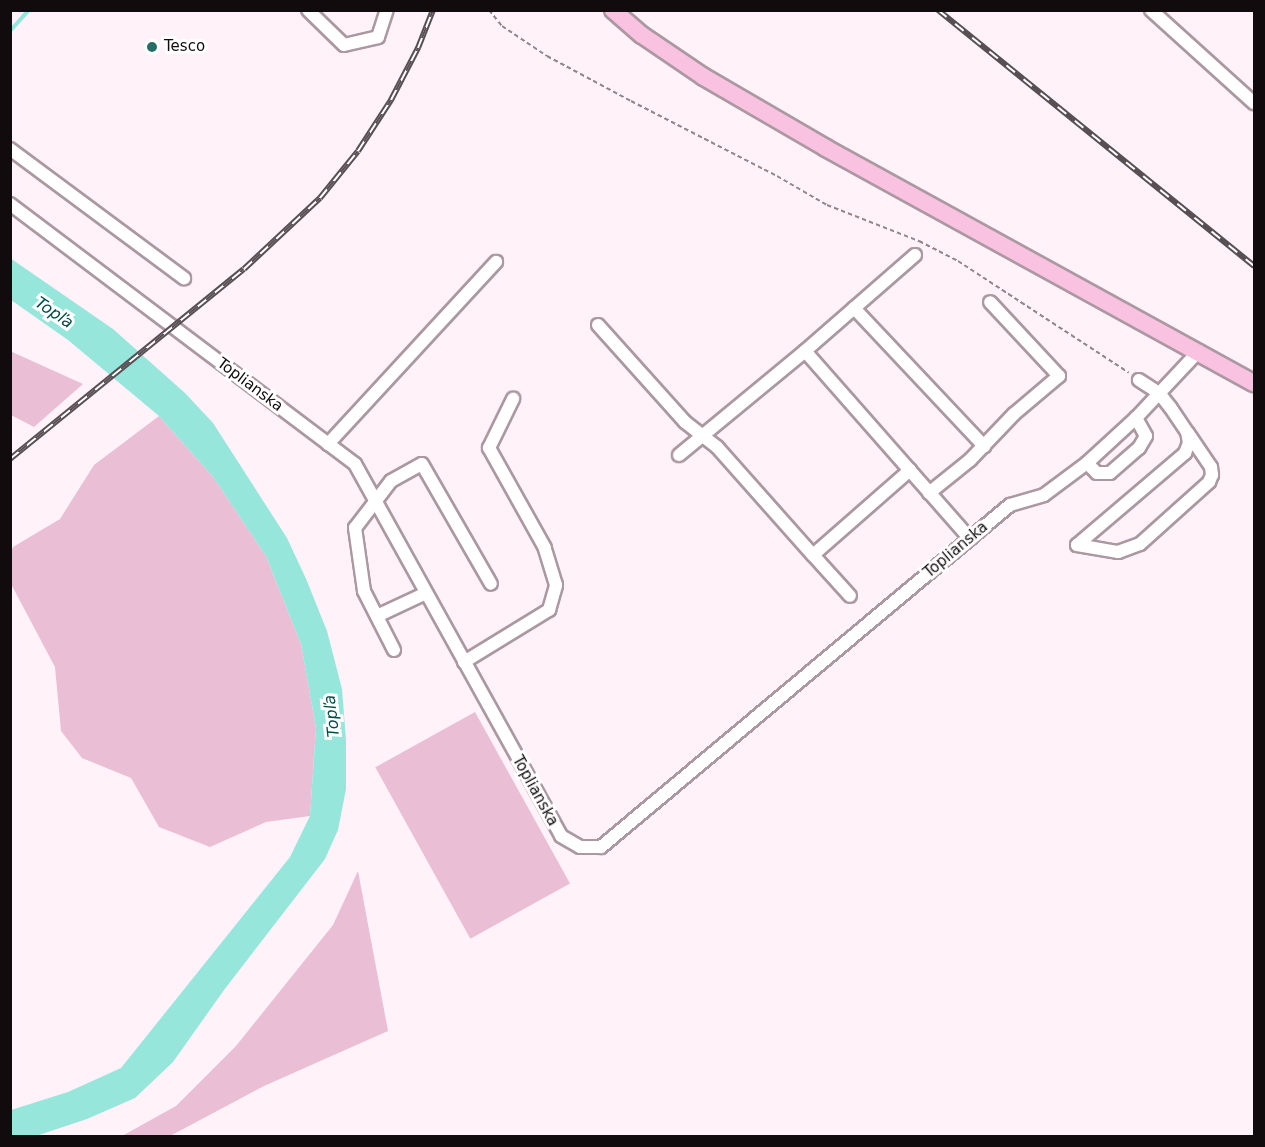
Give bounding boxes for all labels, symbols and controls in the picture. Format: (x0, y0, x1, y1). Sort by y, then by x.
place label: Tesco (164, 38, 205, 56)
marker: Tesco (145, 40, 159, 54)
water label: Topľa (31, 293, 77, 333)
street label: Toplianska (214, 354, 286, 416)
street label: Toplianska (920, 518, 992, 582)
water label: Topľa (320, 694, 344, 738)
street label: Toplianska (508, 753, 562, 829)

